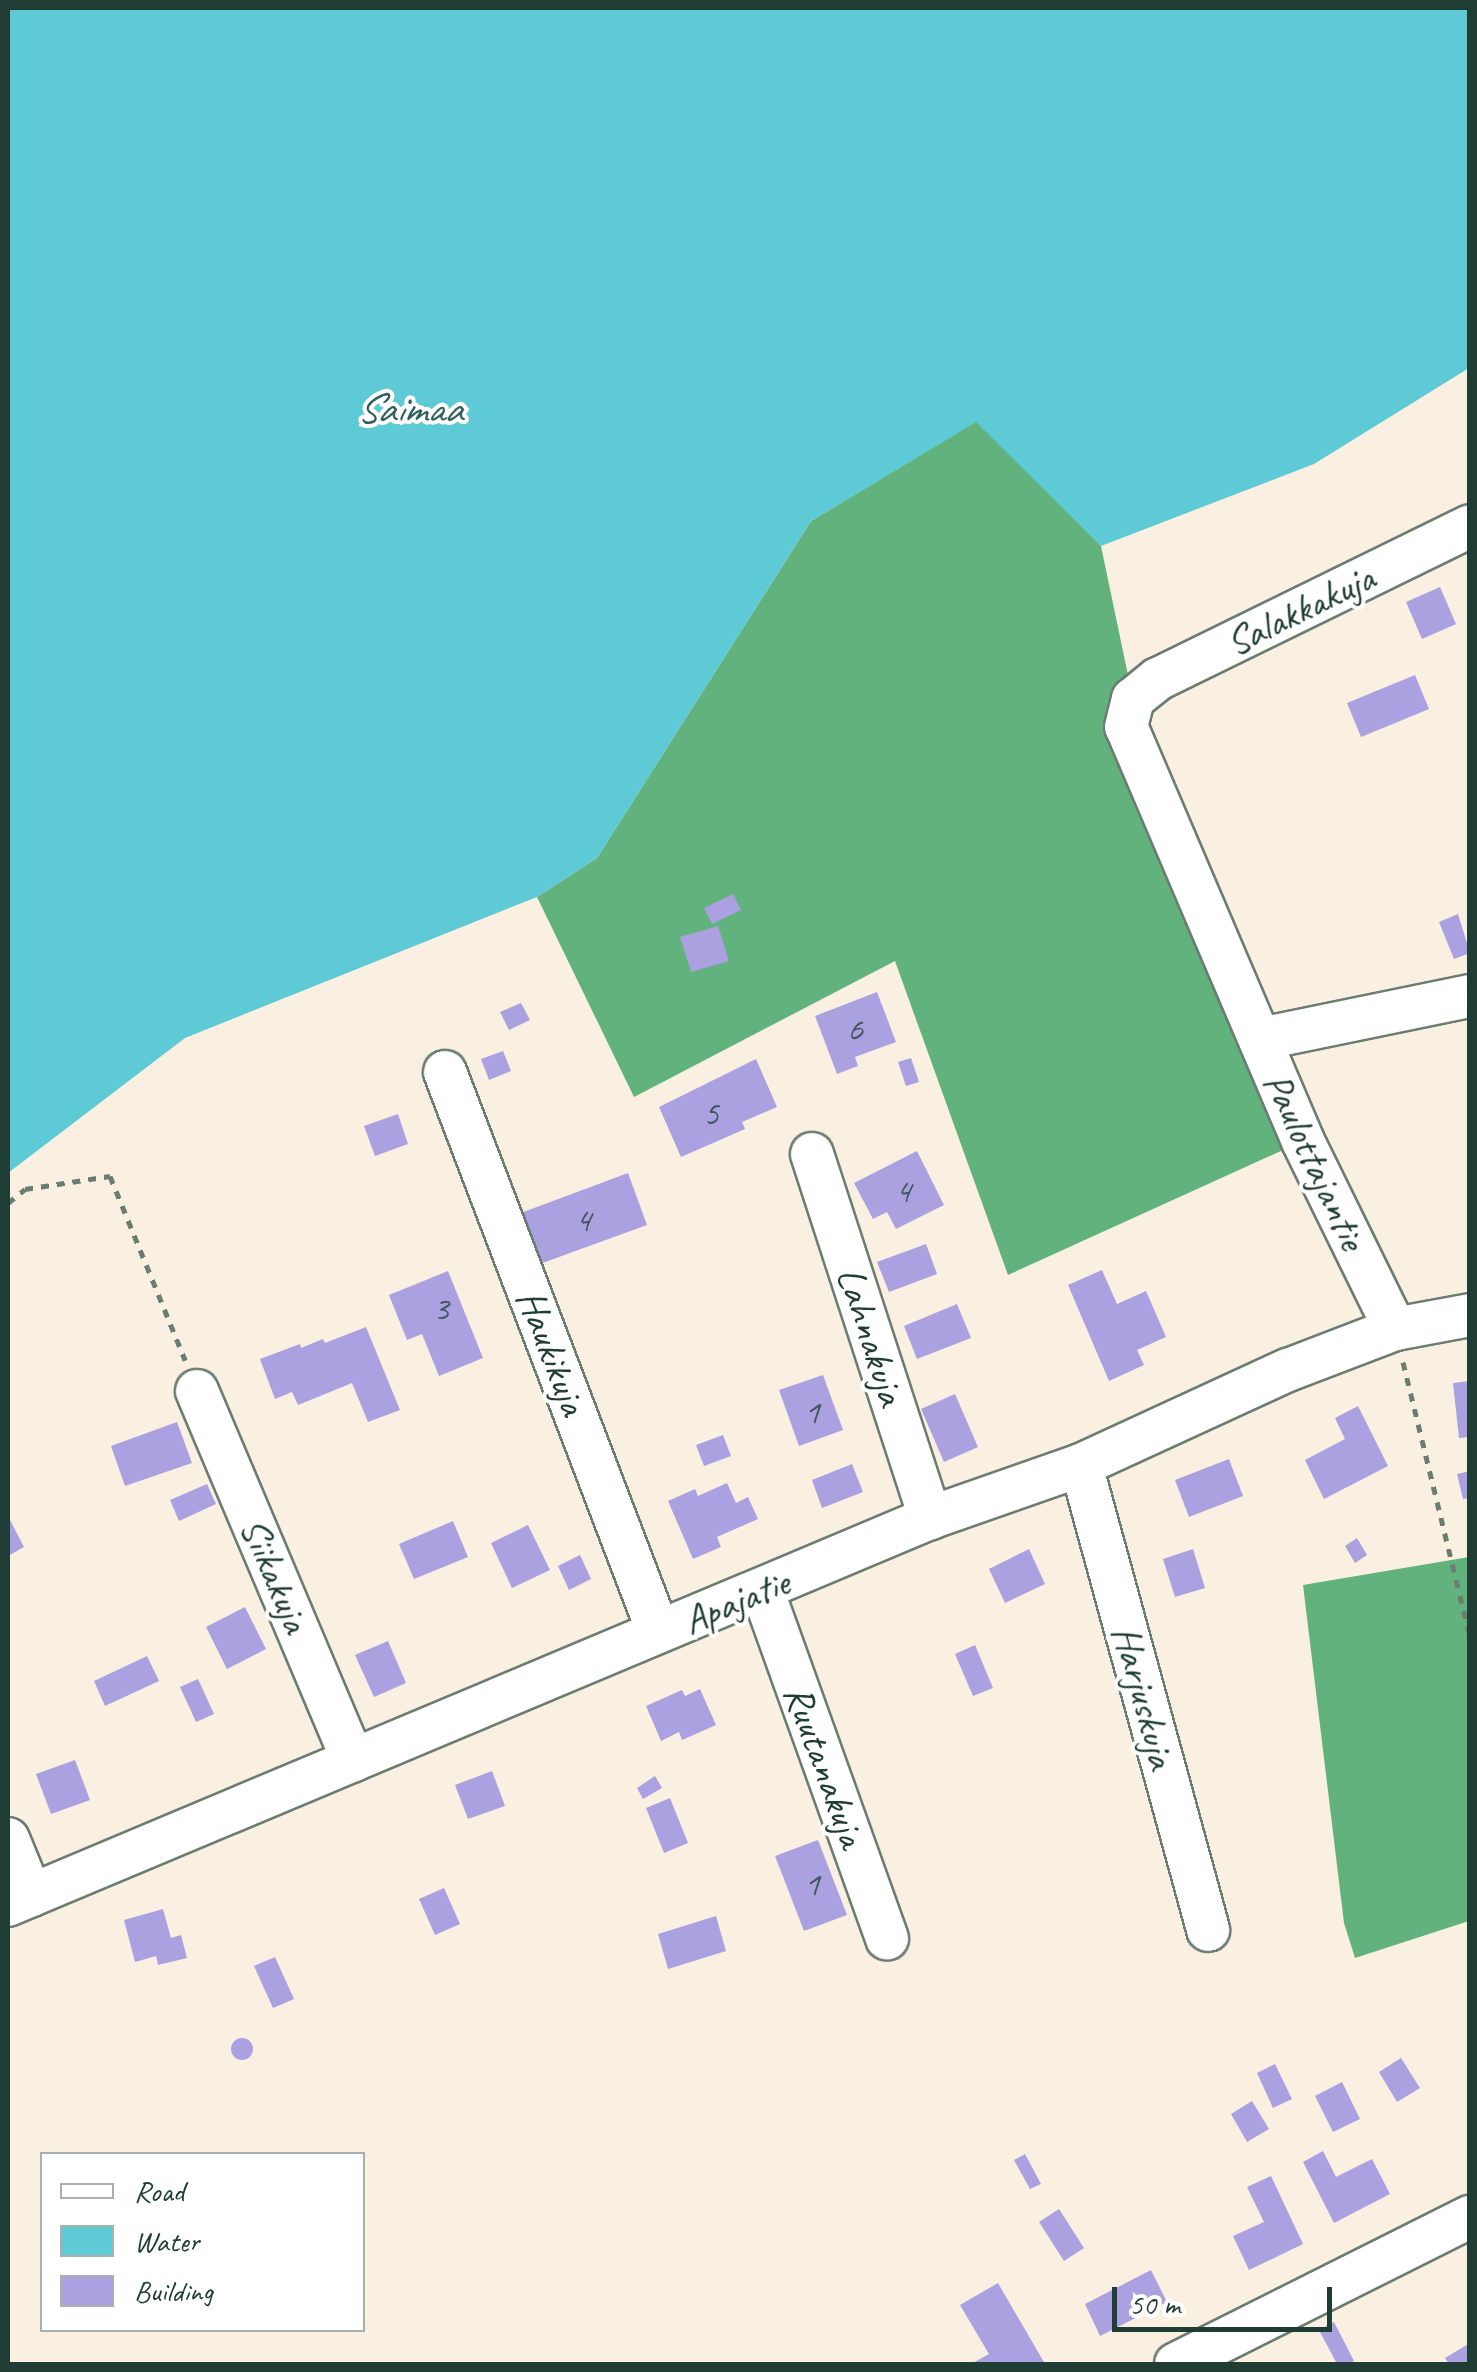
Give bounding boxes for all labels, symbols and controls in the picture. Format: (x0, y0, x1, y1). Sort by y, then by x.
water label: Saimaa (356, 384, 462, 434)
street label: Salakkakuja (1218, 554, 1382, 666)
house number: 6 (847, 1008, 863, 1050)
street label: Paulottajantie (1253, 1065, 1377, 1257)
house number: 5 (703, 1093, 719, 1135)
house number: 4 (895, 1170, 911, 1212)
house number: 4 (575, 1199, 591, 1241)
street label: Lahnakuja (826, 1261, 916, 1411)
street label: Haukikuja (506, 1282, 598, 1422)
house number: 3 (433, 1288, 449, 1330)
house number: 1 (804, 1391, 820, 1433)
street label: Siikakuja (230, 1510, 320, 1640)
street label: Apajatie (676, 1558, 796, 1644)
street label: Harjuskuja (1102, 1620, 1186, 1774)
street label: Ruutanakuja (774, 1678, 876, 1854)
house number: 1 (804, 1863, 820, 1905)
legend (40, 2152, 365, 2332)
text: Road (134, 2172, 184, 2210)
text: Water (134, 2222, 199, 2260)
scale bar (1117, 2267, 1337, 2329)
text: Building (134, 2272, 213, 2310)
text: 50 m (1129, 2285, 1180, 2323)

